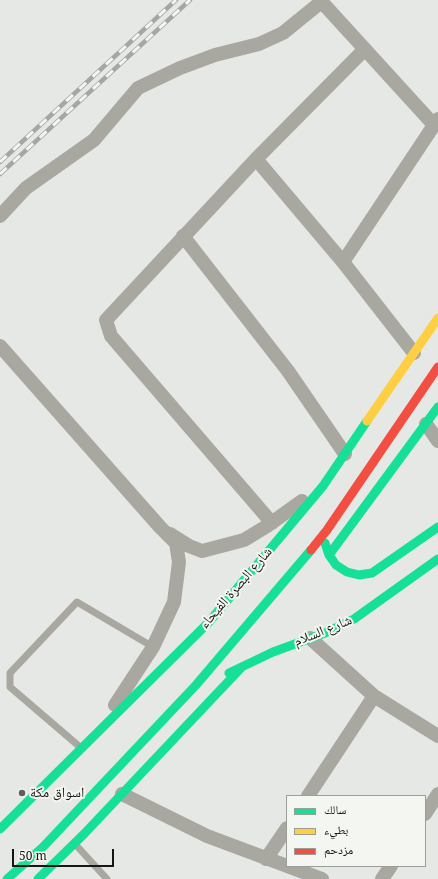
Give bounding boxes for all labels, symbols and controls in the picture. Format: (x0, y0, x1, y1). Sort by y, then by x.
street label: شارع البصرة الفيحاء (196, 544, 276, 632)
street label: شارع السلام (291, 612, 355, 650)
place label: اسواق مكة (30, 785, 84, 801)
marker: اسواق مكة (17, 788, 27, 798)
legend (286, 795, 426, 867)
text: سالك (324, 801, 346, 818)
text: بطيء (324, 821, 348, 838)
scale bar (14, 841, 116, 867)
text: مزدحم (324, 841, 353, 858)
text: 50 m (19, 847, 47, 864)

